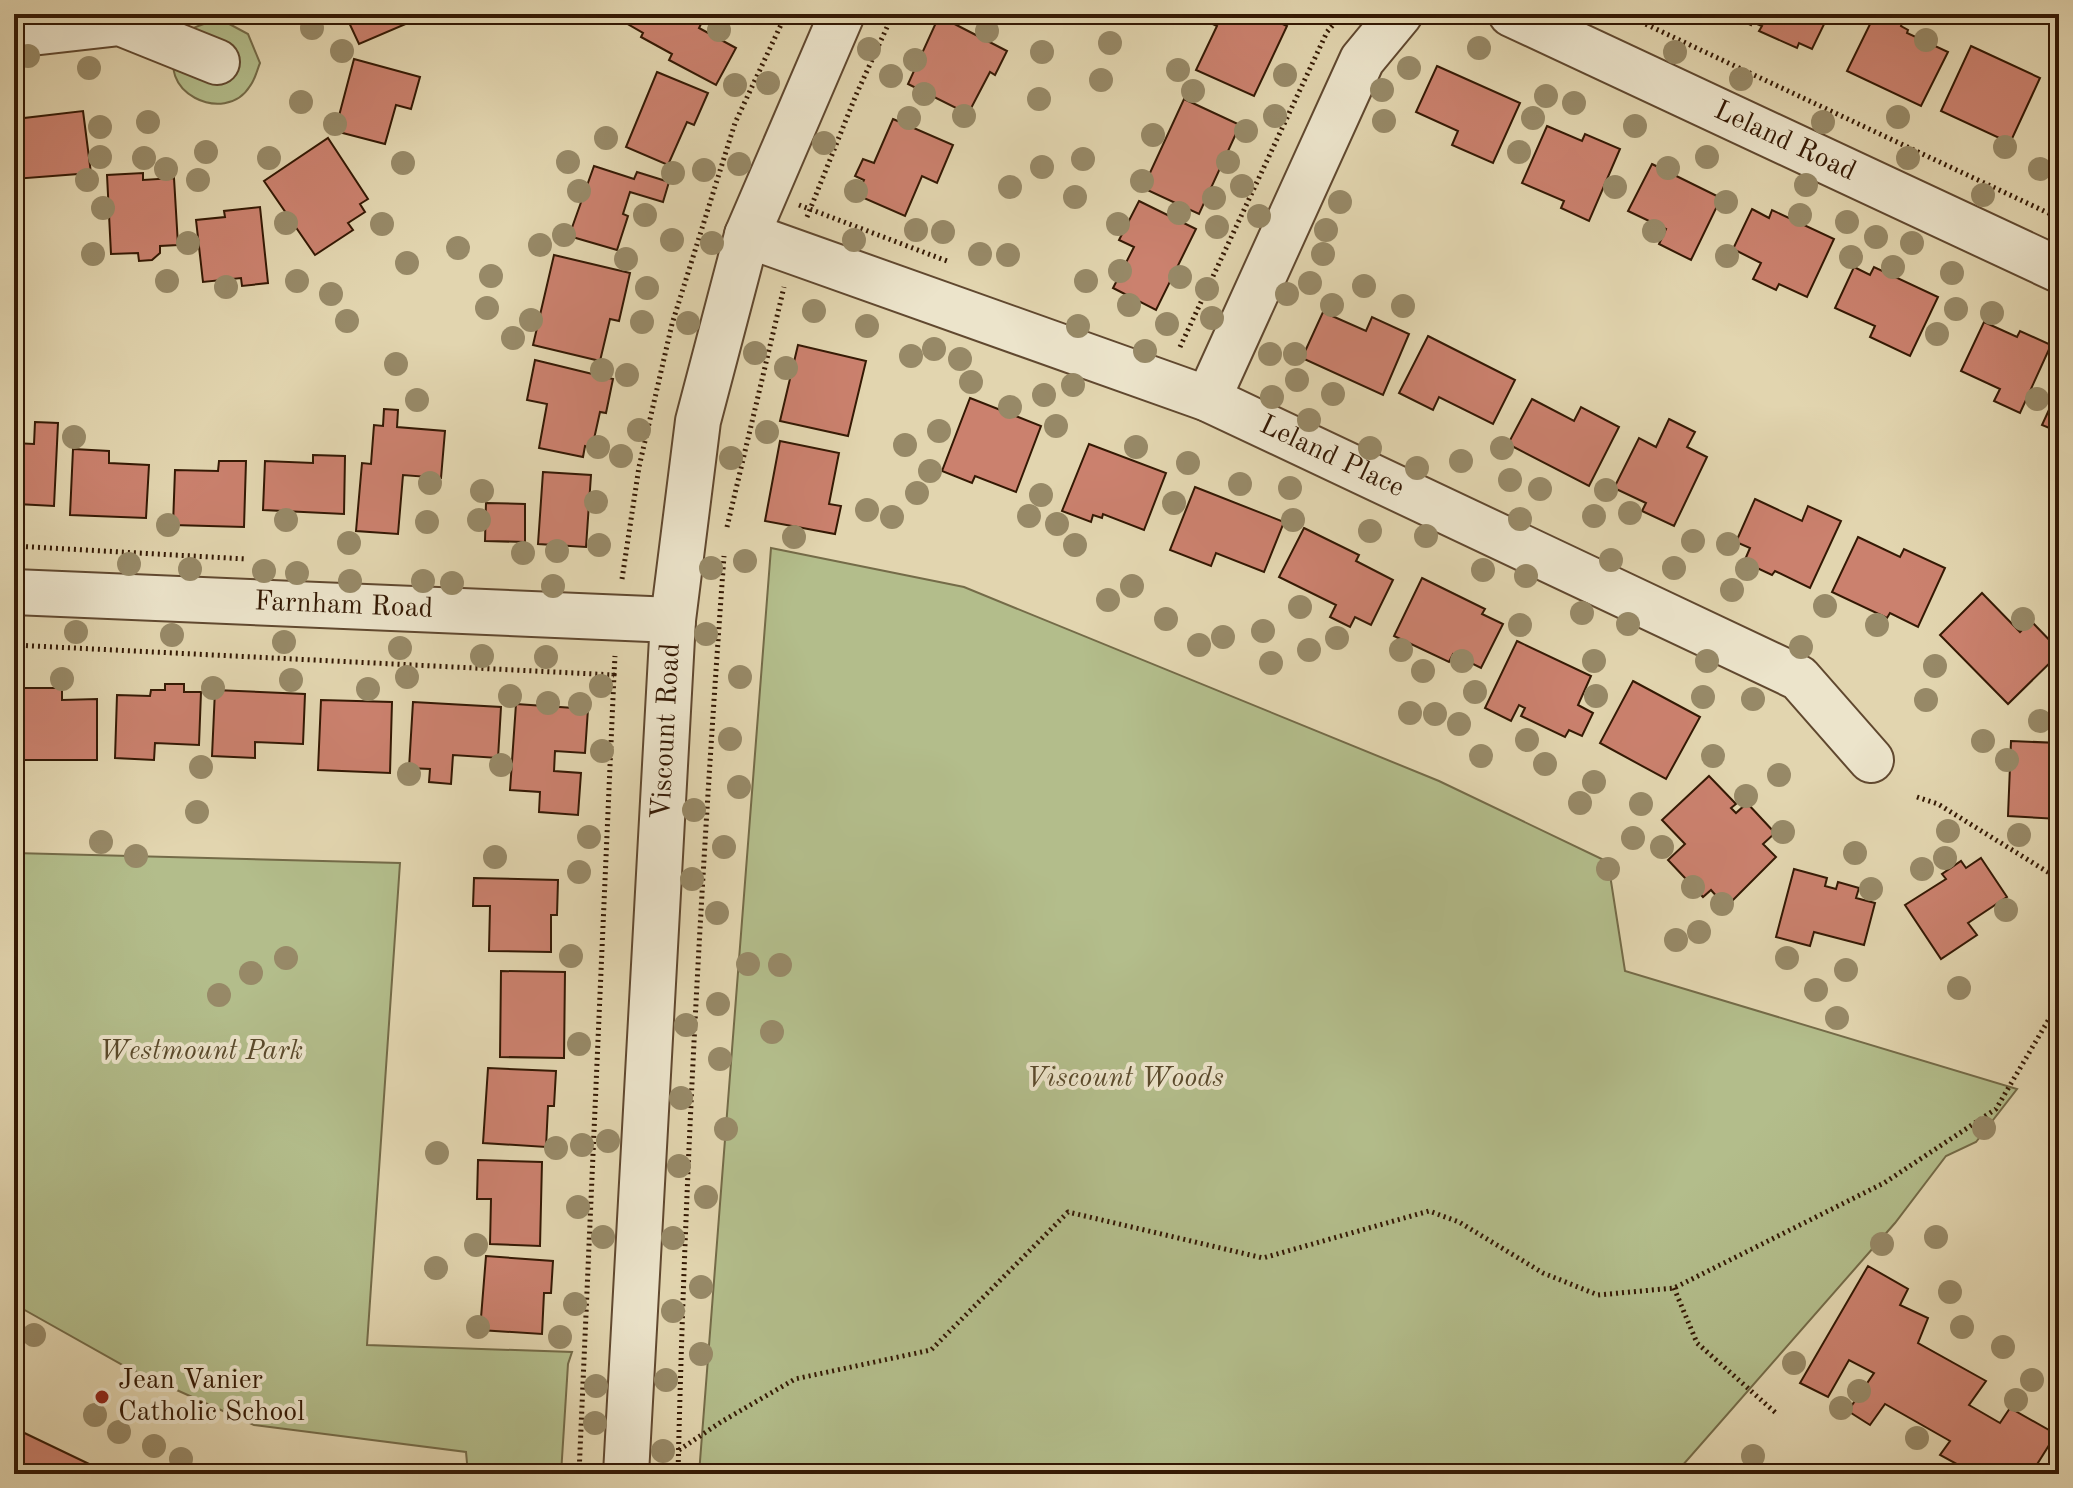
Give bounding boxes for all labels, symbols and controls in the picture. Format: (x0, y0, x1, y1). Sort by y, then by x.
street label: Leland Road (1709, 97, 1860, 187)
street label: Leland Place (1255, 411, 1408, 503)
street label: Farnham Road (254, 588, 434, 624)
street label: Viscount Road (648, 642, 686, 820)
park label: Westmount Park (99, 1038, 303, 1066)
park label: Viscount Woods (1026, 1065, 1224, 1093)
place label: Jean Vanier Catholic School (118, 1367, 305, 1427)
marker: Jean Vanier Catholic School (93, 1388, 111, 1406)

